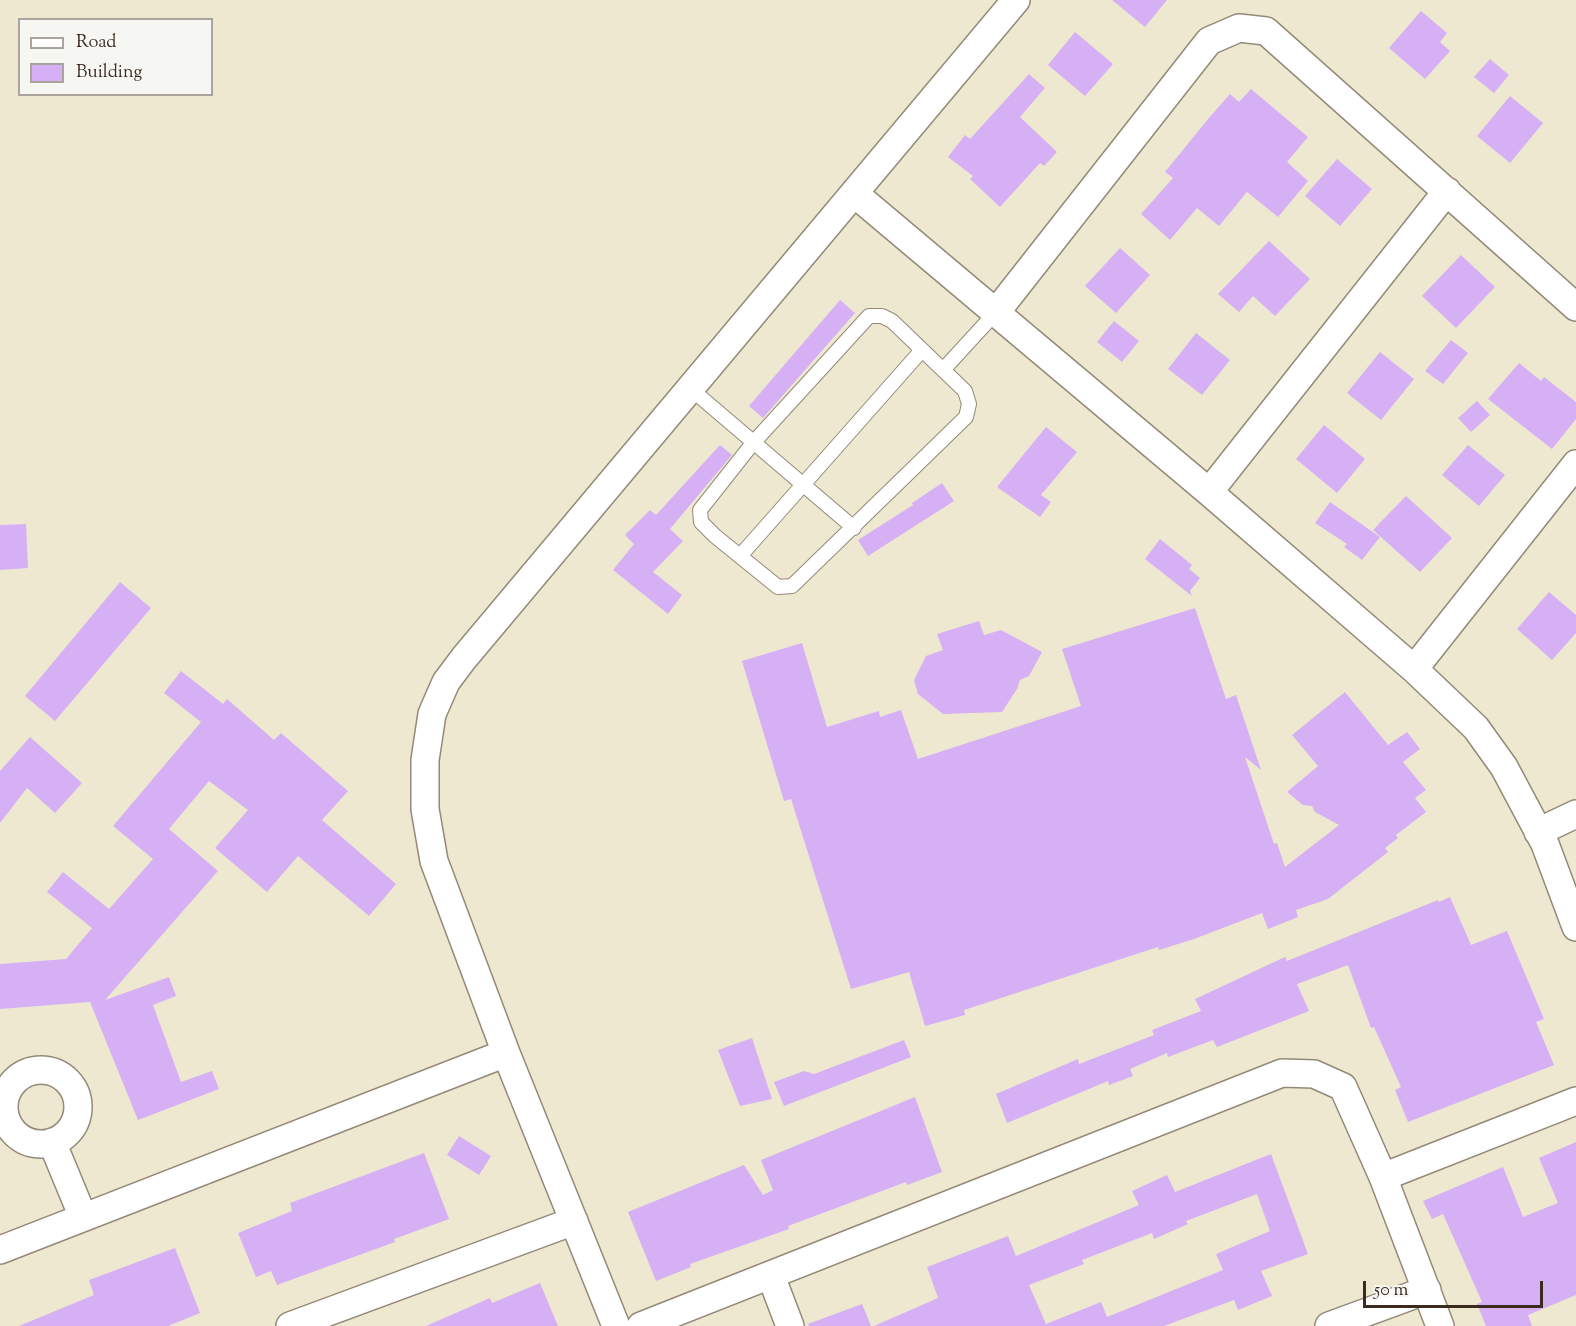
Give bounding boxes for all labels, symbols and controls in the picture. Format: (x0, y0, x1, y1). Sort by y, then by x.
legend (18, 18, 213, 96)
text: Road (76, 30, 116, 56)
text: Building (76, 60, 142, 86)
scale bar (1366, 1269, 1546, 1307)
text: 50 m (1374, 1278, 1408, 1304)

